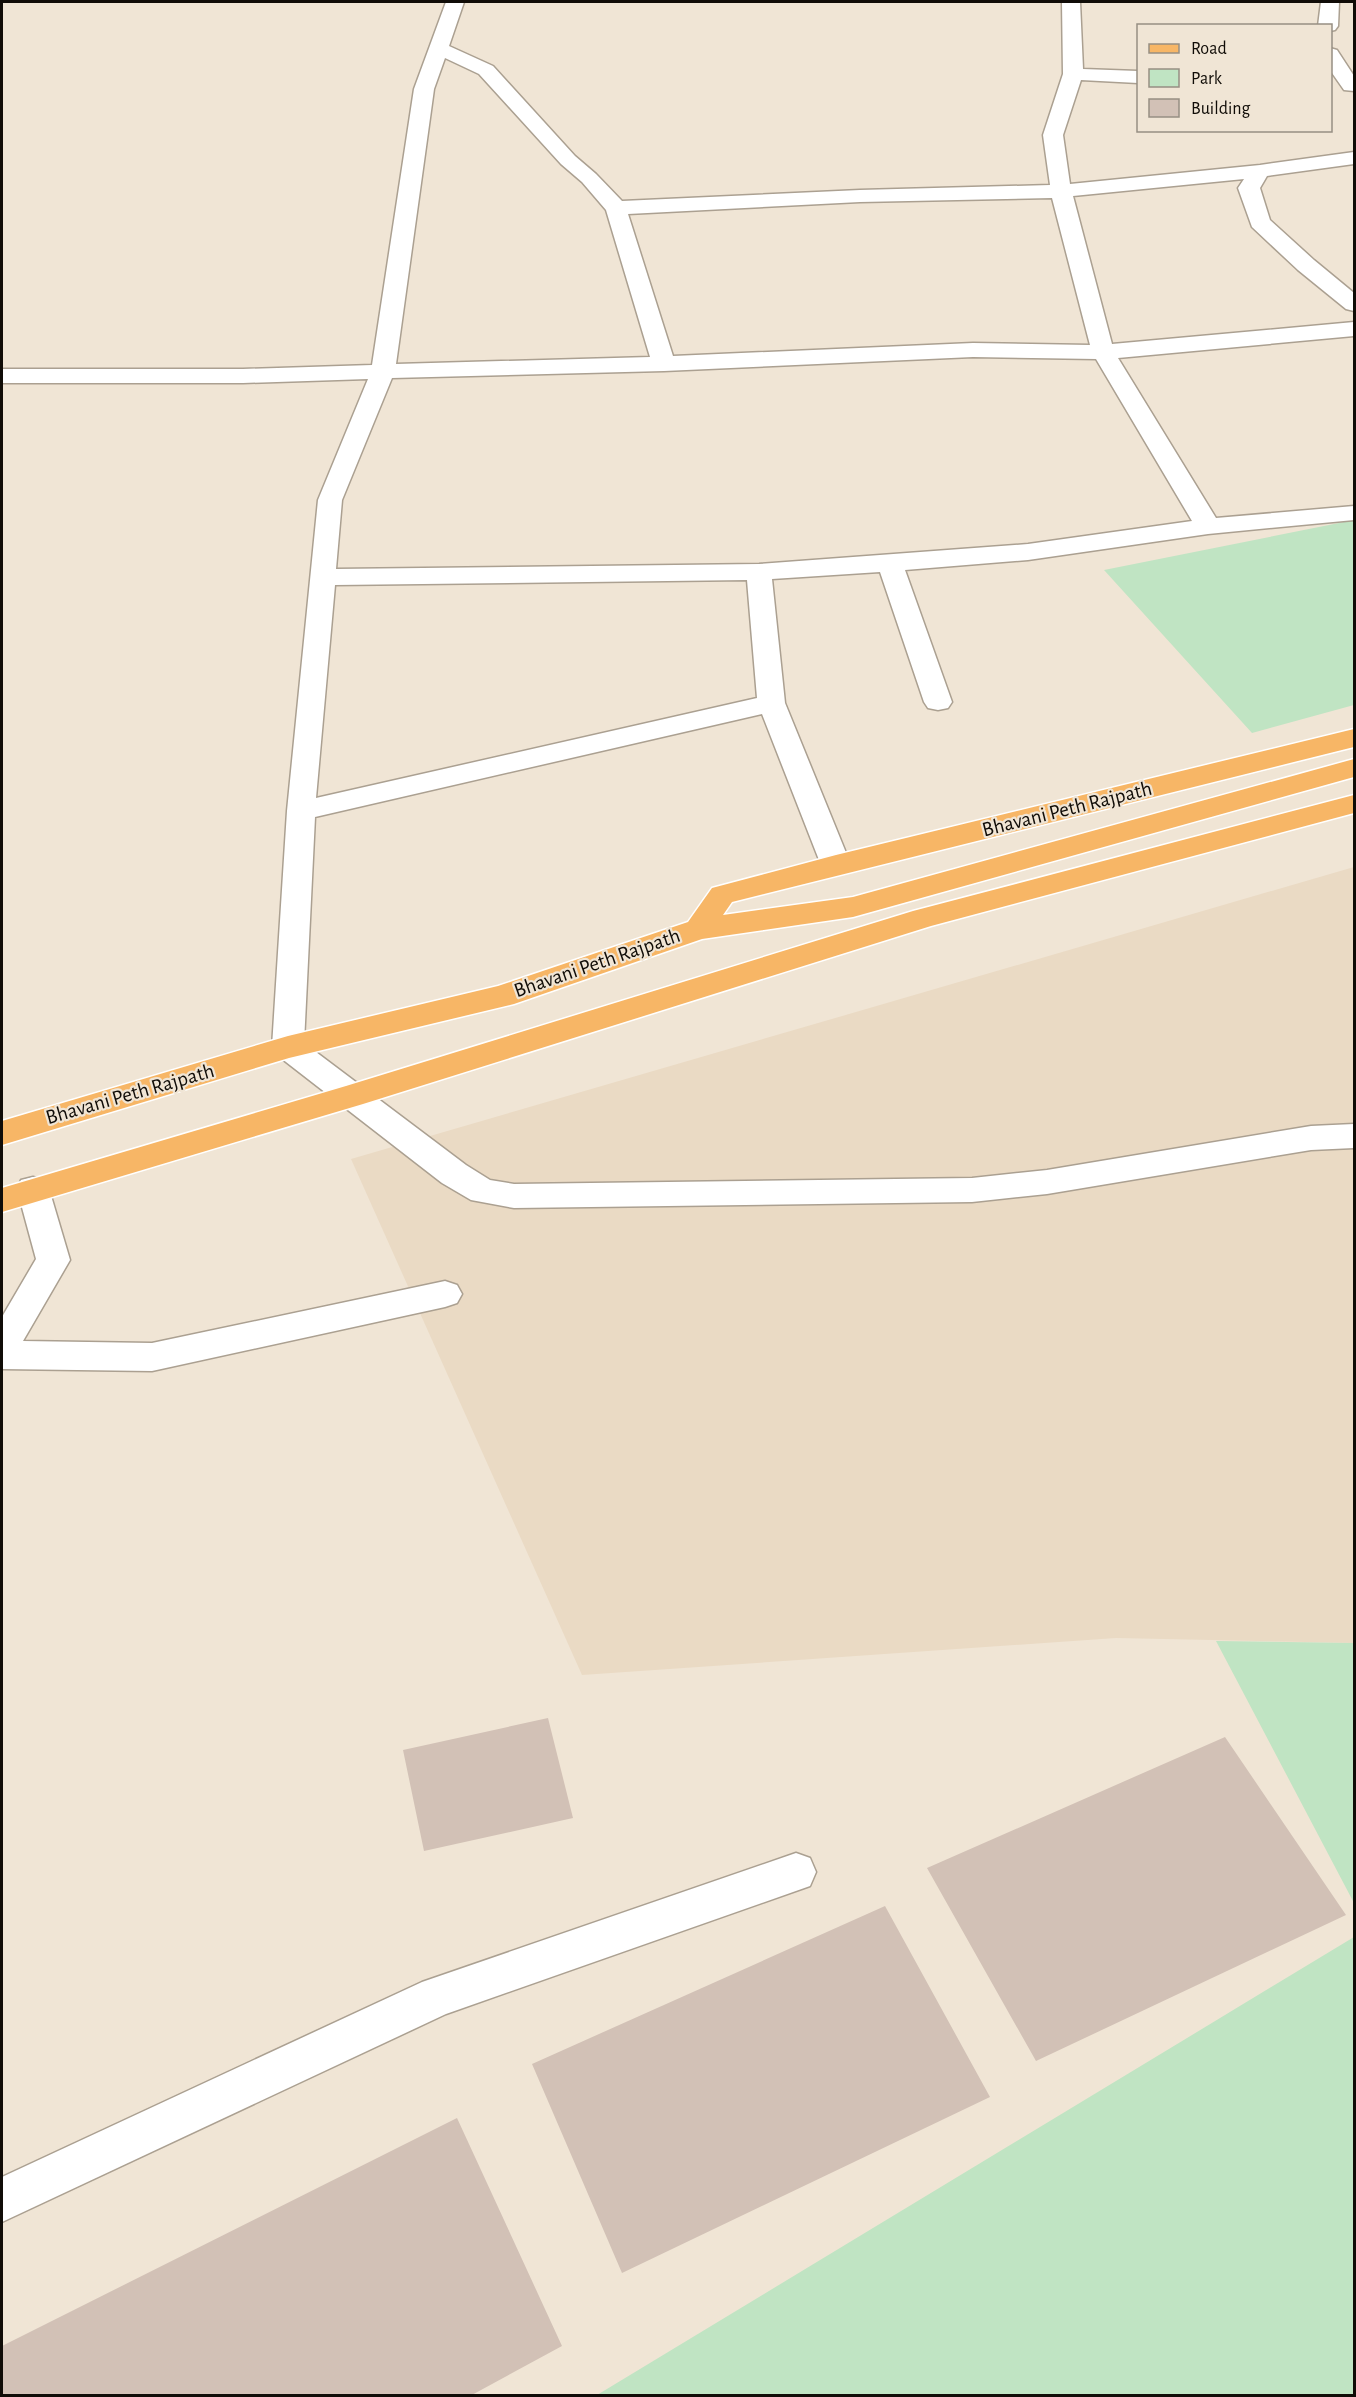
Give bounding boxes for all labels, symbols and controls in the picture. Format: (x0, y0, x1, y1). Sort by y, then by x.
legend (1137, 24, 1332, 132)
text: Road (1191, 40, 1227, 58)
text: Park (1191, 70, 1223, 88)
text: Building (1191, 100, 1251, 118)
street label: Bhavani Peth Rajpath (980, 778, 1154, 840)
street label: Bhavani Peth Rajpath (511, 925, 683, 1001)
street label: Bhavani Peth Rajpath (43, 1060, 217, 1128)

